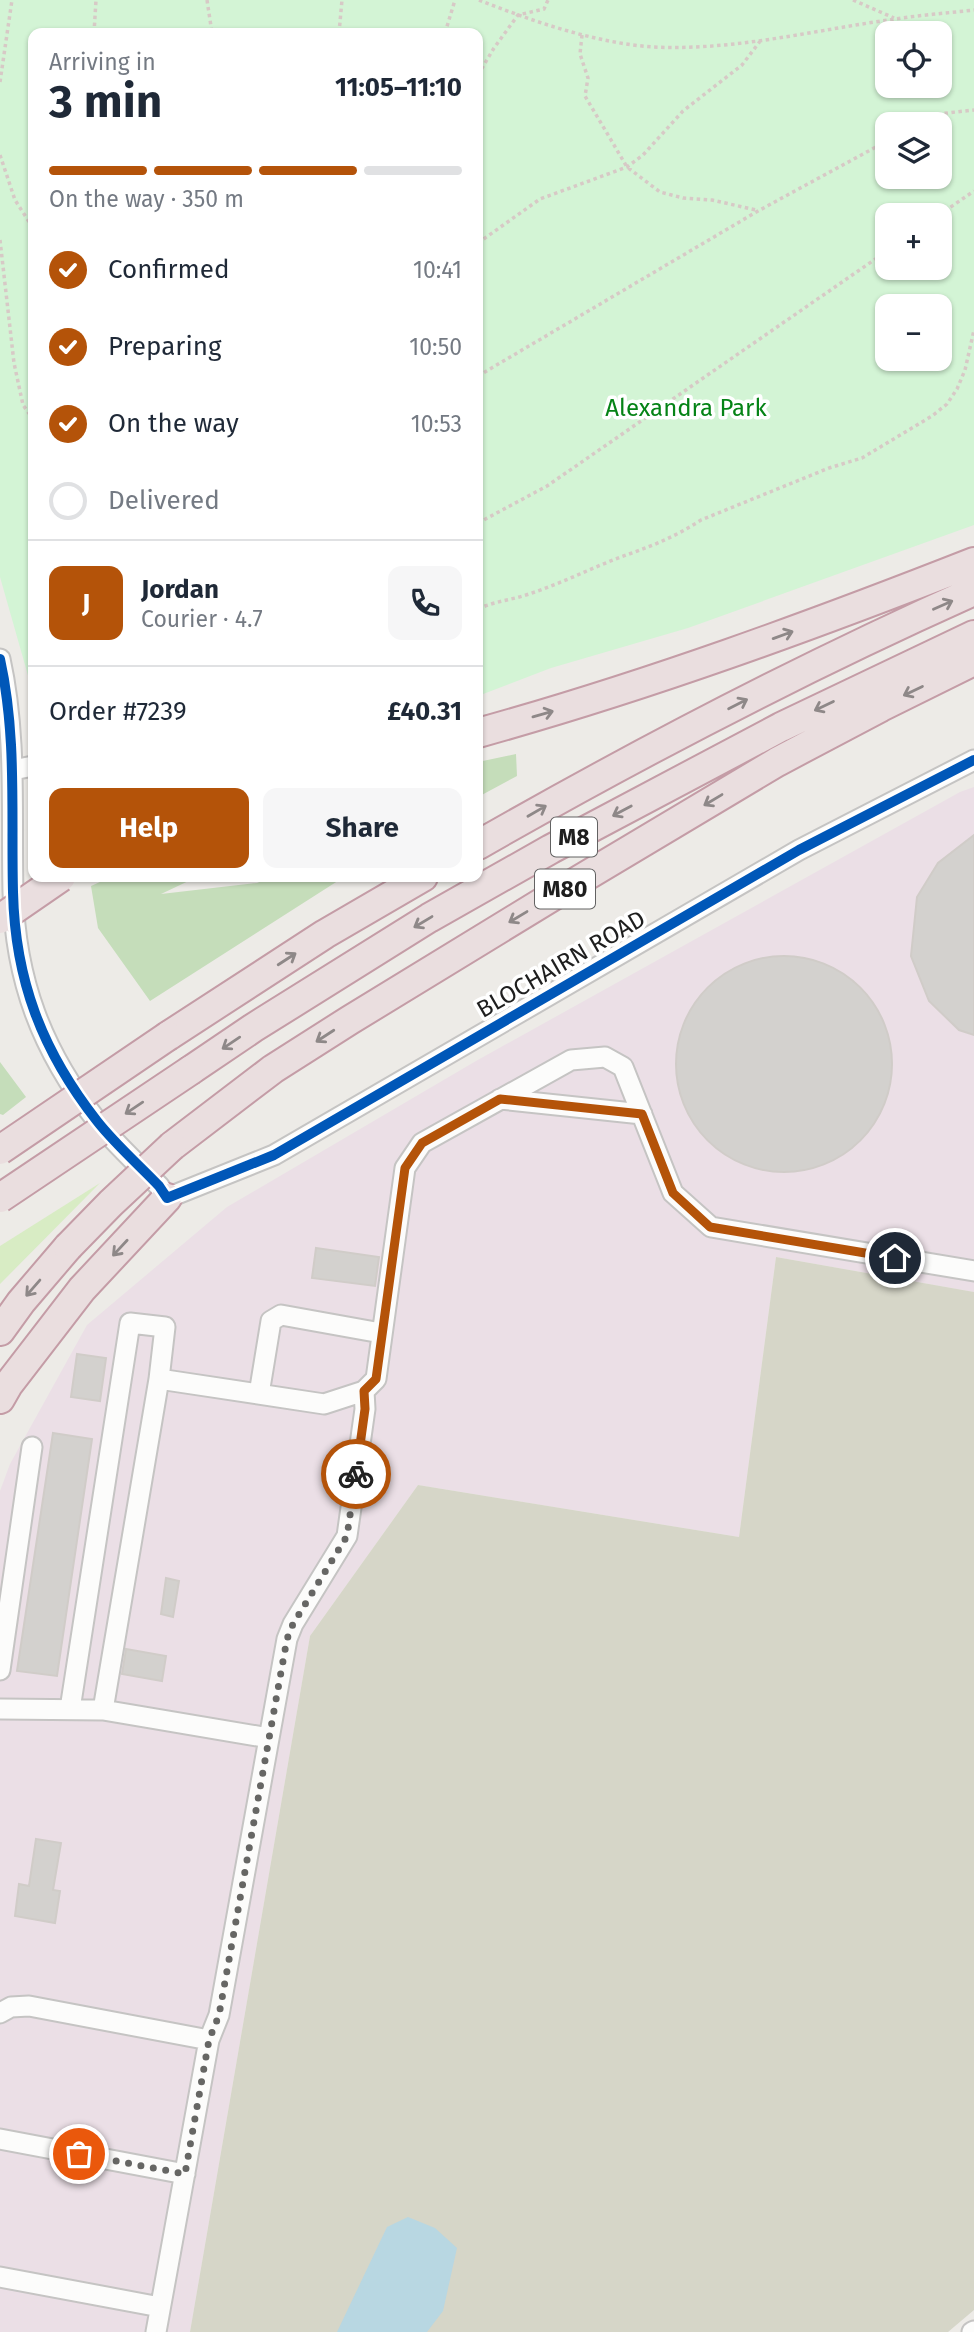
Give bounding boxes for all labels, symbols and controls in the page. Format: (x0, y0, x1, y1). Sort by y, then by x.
map controls (875, 21, 952, 371)
button: locate (875, 21, 952, 98)
text: Arriving in (49, 48, 156, 76)
text: 11:05–11:10 (335, 72, 462, 103)
text: 3 min (49, 74, 162, 129)
button: layers (875, 112, 952, 189)
text: On the way · 350 m (49, 185, 244, 213)
button: + (875, 203, 952, 280)
icon: check (49, 251, 87, 289)
text: Confirmed (108, 254, 229, 285)
text: 10:41 (413, 256, 462, 284)
button: − (875, 294, 952, 371)
icon: check (49, 328, 87, 366)
text: Preparing (108, 331, 221, 362)
text: 10:50 (409, 333, 462, 361)
park label: Alexandra Park (605, 394, 767, 422)
icon: check (49, 405, 87, 443)
text: On the way (108, 408, 239, 439)
text: 10:53 (411, 410, 462, 438)
text: Delivered (108, 485, 220, 516)
button: phone (388, 566, 462, 640)
text: Jordan (141, 574, 219, 605)
text: J (82, 588, 90, 619)
one-way arrow (931, 598, 953, 611)
text: Courier · 4.7 (141, 605, 263, 633)
one-way arrow (771, 628, 793, 641)
one-way arrow (903, 684, 924, 698)
text: Order #7239 (49, 696, 187, 727)
text: £40.31 (387, 696, 462, 727)
one-way arrow (727, 697, 748, 711)
one-way arrow (814, 699, 835, 713)
one-way arrow (532, 707, 554, 720)
button: Help (49, 788, 249, 868)
button: Share (263, 788, 462, 868)
one-way arrow (704, 793, 724, 807)
one-way arrow (526, 804, 547, 817)
one-way arrow (612, 805, 633, 818)
road number: M8 (551, 818, 597, 856)
road number: M80 (535, 870, 595, 908)
street label: BLOCHAIRN ROAD (472, 904, 650, 1024)
one-way arrow (509, 911, 529, 925)
one-way arrow (414, 916, 434, 930)
one-way arrow (277, 952, 296, 967)
one-way arrow (315, 1030, 335, 1044)
one-way arrow (222, 1036, 241, 1050)
one-way arrow (125, 1101, 144, 1115)
pin (865, 1228, 925, 1288)
one-way arrow (112, 1239, 129, 1256)
icon: home (876, 1239, 914, 1277)
one-way arrow (25, 1279, 41, 1297)
courier (321, 1439, 391, 1509)
icon: bike (337, 1455, 375, 1493)
pin (49, 2124, 109, 2184)
icon: bag (60, 2135, 98, 2173)

